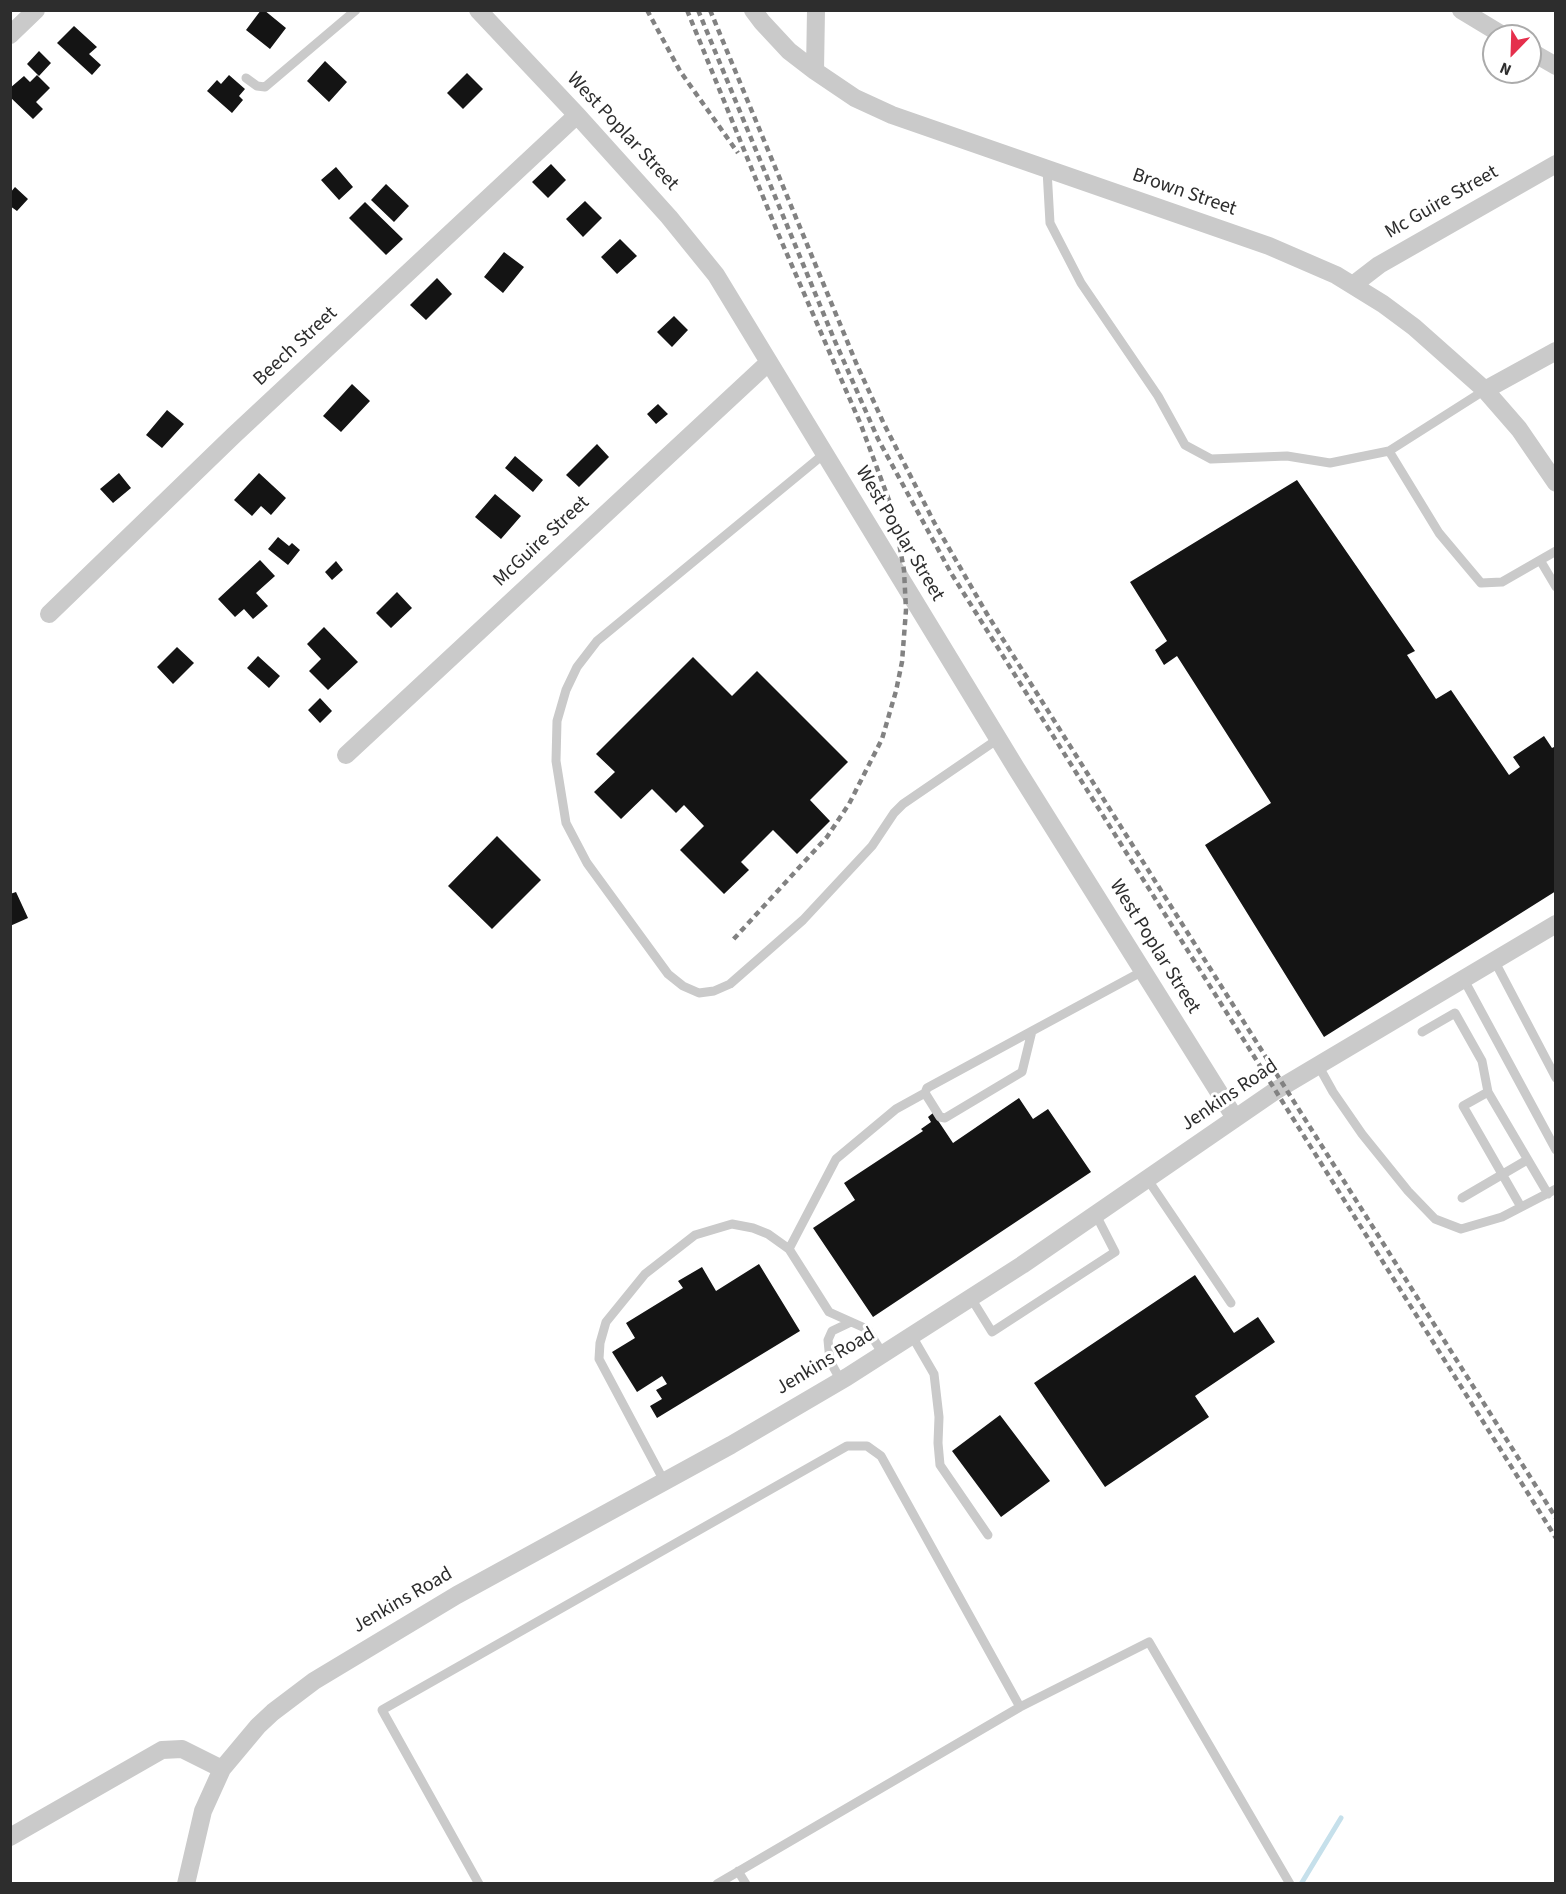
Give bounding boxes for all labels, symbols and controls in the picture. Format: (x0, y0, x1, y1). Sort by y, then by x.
north arrow (1482, 24, 1542, 84)
text: N (1497, 57, 1515, 81)
street label: West Poplar Street (561, 68, 683, 196)
street label: Mc Guire Street (1381, 161, 1503, 245)
street label: Brown Street (1129, 164, 1239, 222)
street label: Beech Street (249, 302, 343, 392)
street label: West Poplar Street (849, 462, 949, 606)
street label: McGuire Street (489, 491, 595, 593)
street label: West Poplar Street (1103, 876, 1205, 1018)
street label: Jenkins Road (1177, 1055, 1283, 1137)
street label: Jenkins Road (772, 1323, 880, 1401)
street label: Jenkins Road (349, 1563, 457, 1639)

